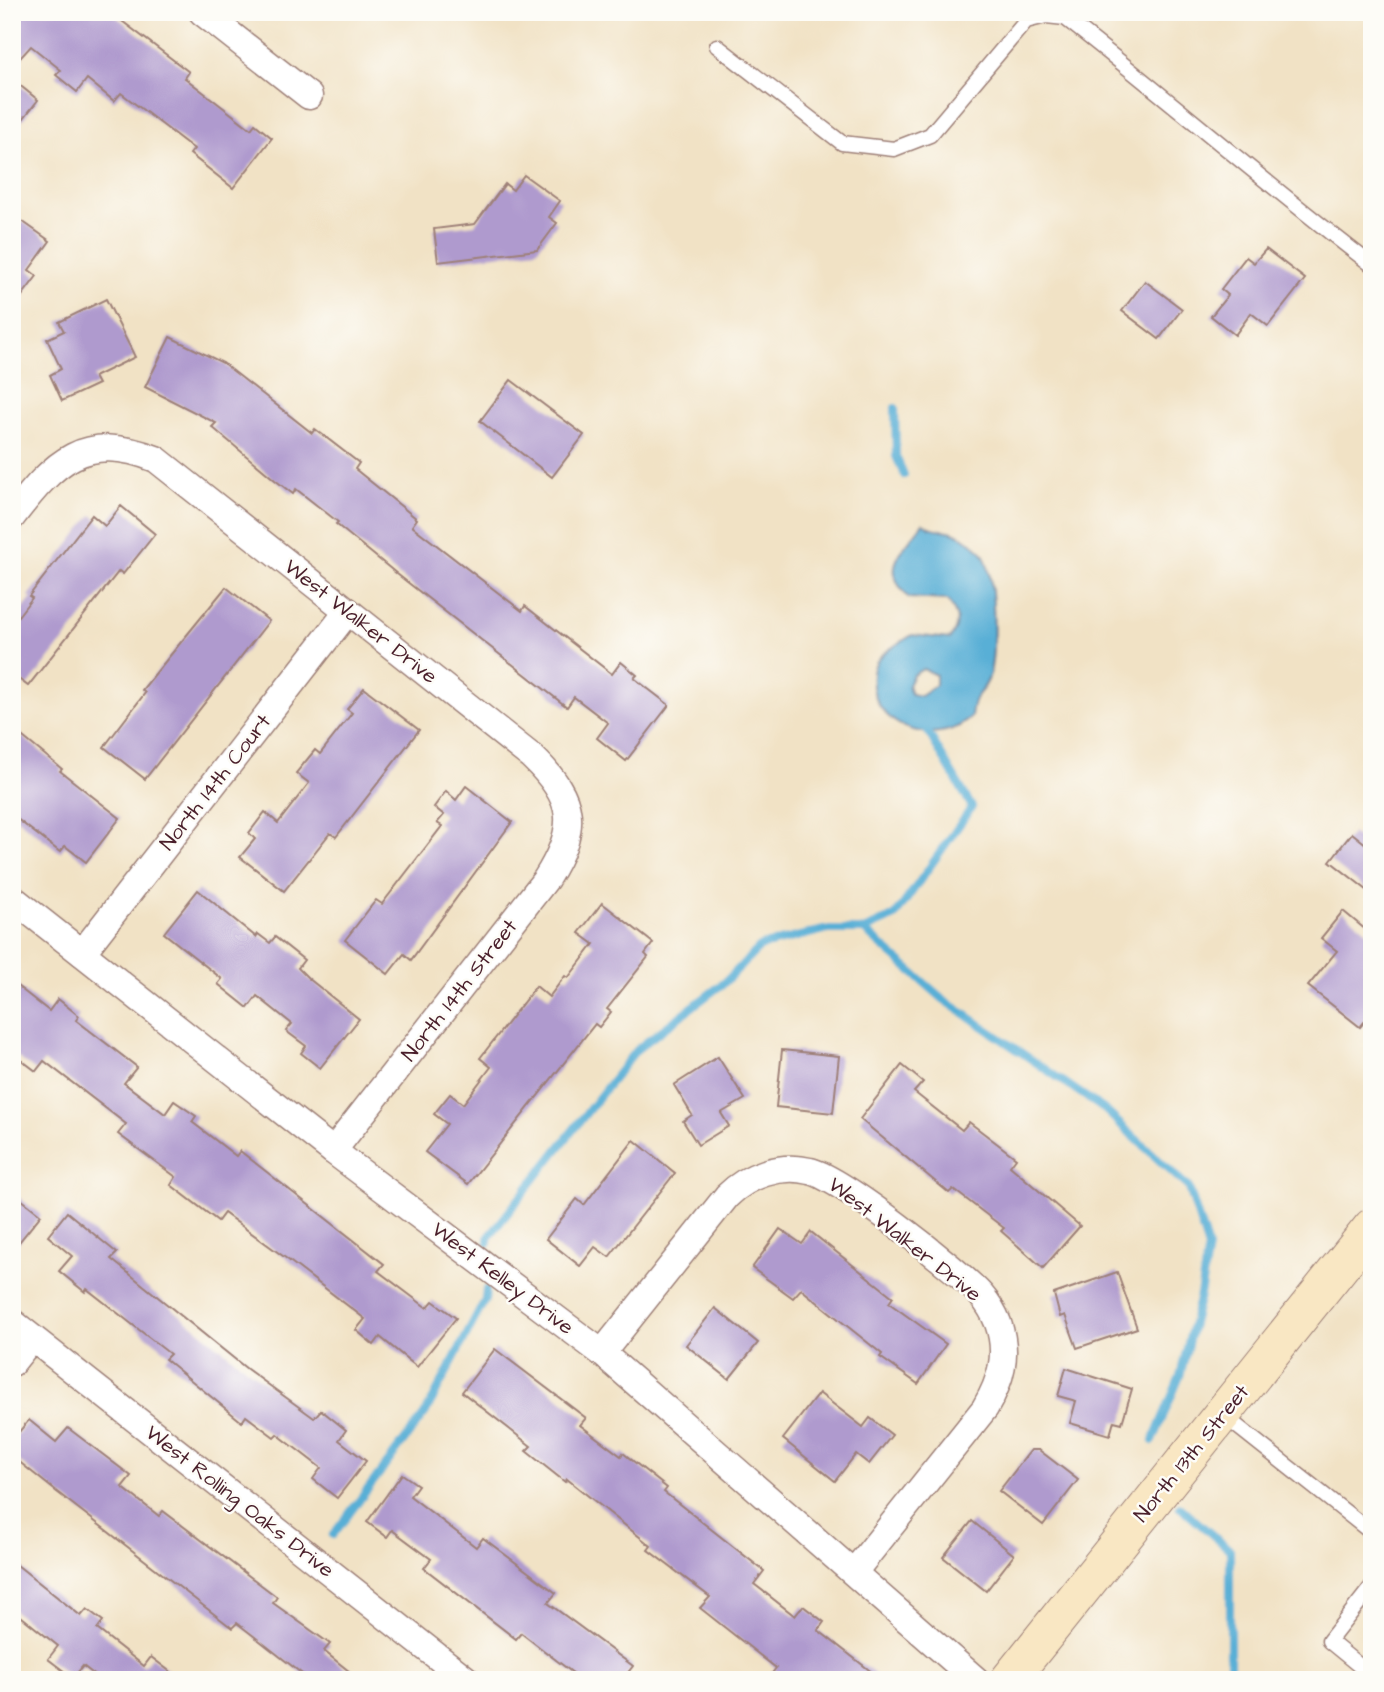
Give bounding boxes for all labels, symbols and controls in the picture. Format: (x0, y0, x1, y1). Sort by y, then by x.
street label: West Walker Drive (278, 552, 443, 690)
street label: North 14th Court (153, 708, 278, 856)
street label: North 14th Street (395, 913, 524, 1067)
street label: West Walker Drive (822, 1170, 987, 1308)
street label: West Kelley Drive (424, 1215, 580, 1343)
street label: North 13th Street (1127, 1378, 1256, 1528)
street label: West Rolling Oaks Drive (138, 1419, 340, 1586)

